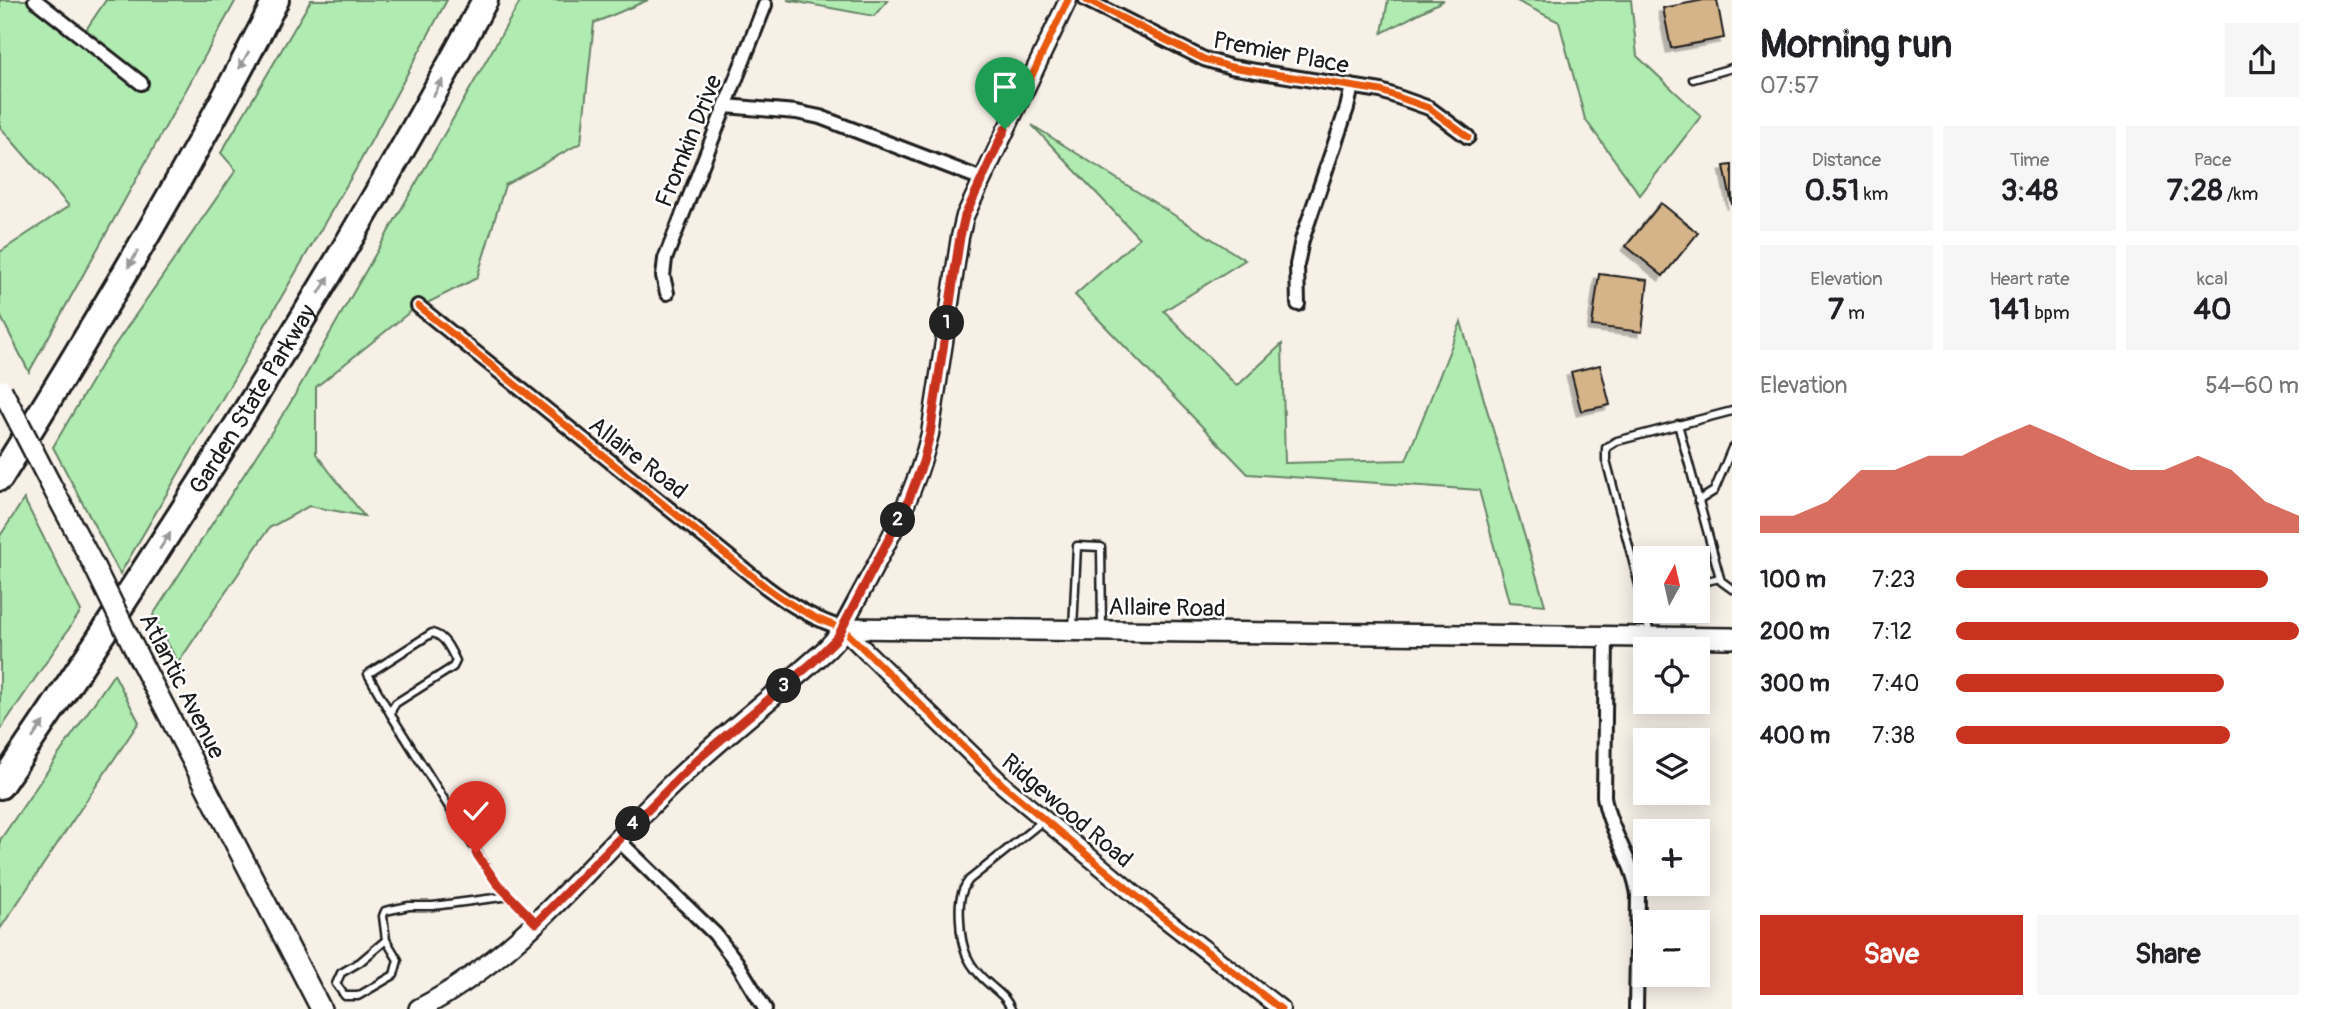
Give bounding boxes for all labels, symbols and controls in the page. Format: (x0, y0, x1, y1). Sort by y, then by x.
text: Morning run (1760, 21, 1952, 69)
button: share (2225, 23, 2299, 97)
street label: Premier Place (1211, 26, 1352, 80)
one-way arrow (238, 51, 250, 70)
pin (975, 57, 1035, 129)
icon: arrive (986, 68, 1024, 106)
street label: Fromkin Drive (649, 70, 729, 211)
text: 07:57 (1760, 71, 1819, 100)
one-way arrow (432, 78, 443, 98)
text: Distance (1812, 148, 1881, 172)
text: Time (2010, 148, 2049, 172)
text: Pace (2194, 148, 2231, 172)
text: 0.51 (1805, 172, 1860, 209)
text: 3:48 (2001, 172, 2058, 209)
text: 7:28 (2167, 172, 2223, 209)
text: km (1860, 182, 1888, 206)
text: /km (2223, 182, 2258, 206)
one-way arrow (127, 249, 139, 269)
text: Elevation (1810, 267, 1883, 291)
text: Heart rate (1989, 267, 2070, 291)
text: kcal (2197, 267, 2228, 291)
one-way arrow (318, 276, 330, 295)
text: 7 (1828, 291, 1844, 328)
text: 141 (1989, 291, 2030, 328)
text: 40 (2194, 291, 2231, 328)
street label: Garden State Parkway (183, 299, 322, 500)
text: m (1844, 301, 1865, 325)
text: bpm (2030, 301, 2070, 325)
pin: 1 (930, 306, 964, 340)
text: 1 (943, 310, 950, 334)
text: Elevation (1760, 371, 1848, 400)
text: 54–60 m (2205, 371, 2299, 400)
street label: Allaire Road (583, 410, 693, 506)
pin: 2 (880, 503, 916, 538)
text: 2 (892, 507, 903, 531)
one-way arrow (158, 531, 171, 550)
north arrow (1633, 546, 1710, 623)
map controls (1633, 546, 1710, 987)
text: 100 m (1760, 565, 1826, 594)
text: 7:23 (1872, 565, 1915, 594)
street label: Allaire Road (1108, 592, 1226, 624)
street label: Atlantic Avenue (133, 608, 231, 764)
text: 200 m (1760, 617, 1830, 646)
text: 7:12 (1872, 617, 1912, 646)
button: locate (1633, 637, 1710, 714)
pin: 3 (766, 668, 802, 704)
text: 300 m (1760, 669, 1830, 698)
text: 7:40 (1872, 669, 1919, 698)
text: 3 (778, 673, 789, 697)
one-way arrow (32, 720, 45, 740)
text: 400 m (1760, 721, 1830, 750)
text: 7:38 (1872, 721, 1915, 750)
button: layers (1633, 728, 1710, 805)
street label: Ridgewood Road (995, 748, 1139, 874)
pin (446, 781, 506, 853)
icon: check (457, 792, 495, 830)
pin: 4 (616, 806, 650, 842)
text: 4 (627, 811, 638, 835)
button: + (1633, 819, 1710, 896)
button: − (1633, 910, 1710, 987)
button: Save (1760, 915, 2023, 995)
button: Share (2037, 915, 2299, 995)

